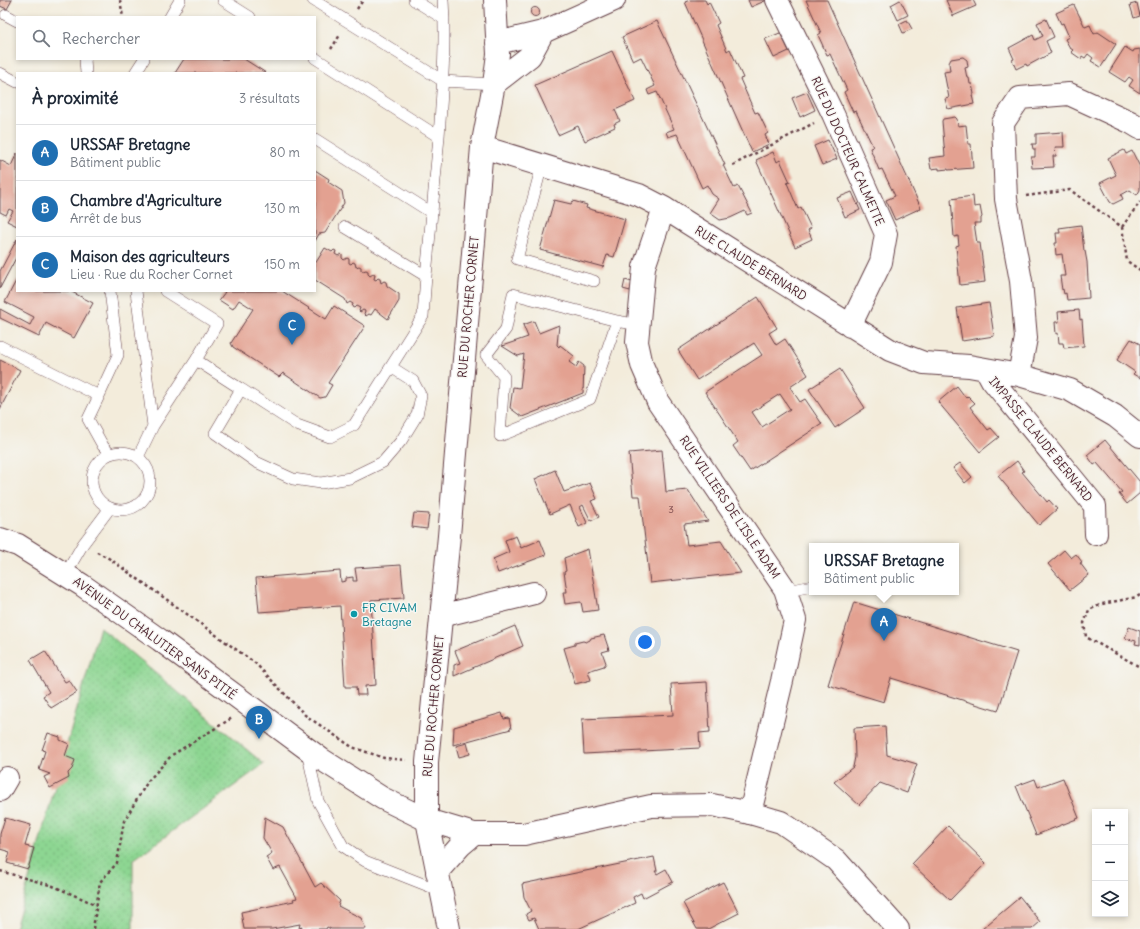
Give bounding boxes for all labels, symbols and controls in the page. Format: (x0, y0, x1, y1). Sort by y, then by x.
search box (16, 16, 316, 60)
icon: search (30, 27, 52, 49)
text: Rechercher (62, 29, 140, 48)
street label: RUE DU DOCTEUR CALMETTE (808, 74, 888, 228)
text: À proximité (32, 87, 118, 109)
text: 3 résultats (239, 90, 300, 107)
text: URSSAF Bretagne (70, 135, 190, 154)
text: A (41, 144, 49, 161)
text: 80 m (269, 144, 300, 161)
text: Bâtiment public (70, 154, 161, 171)
text: Chambre d'Agriculture (70, 191, 222, 210)
text: B (41, 200, 49, 217)
text: 130 m (264, 200, 300, 217)
text: Arrêt de bus (70, 210, 141, 227)
street label: RUE CLAUDE BERNARD (692, 222, 810, 304)
street label: RUE DU ROCHER CORNET (454, 235, 482, 379)
text: Maison des agriculteurs (70, 247, 230, 266)
text: C (41, 256, 49, 273)
text: 150 m (264, 256, 300, 273)
text: Lieu · Rue du Rocher Cornet (70, 266, 233, 283)
pin: C (279, 312, 305, 345)
street label: IMPASSE CLAUDE BERNARD (986, 374, 1096, 504)
street label: RUE VILLIERS DE L'ISLE ADAM (676, 433, 784, 581)
house number: 3 (668, 503, 674, 516)
popup (809, 543, 959, 595)
text: URSSAF Bretagne (824, 551, 944, 570)
text: Bâtiment public (824, 570, 915, 587)
street label: AVENUE DU CHALUTIER SANS PITIÉ (70, 574, 240, 702)
place label: FR CIVAM Bretagne (362, 600, 417, 629)
pin: A (871, 608, 897, 641)
marker: FR CIVAM Bretagne (349, 609, 359, 619)
your location (635, 632, 655, 652)
street label: RUE DU ROCHER CORNET (419, 634, 447, 778)
pin: B (246, 706, 272, 739)
map controls (1092, 809, 1128, 917)
button: + (1092, 809, 1128, 845)
button: − (1092, 845, 1128, 881)
button: layers (1092, 881, 1128, 917)

